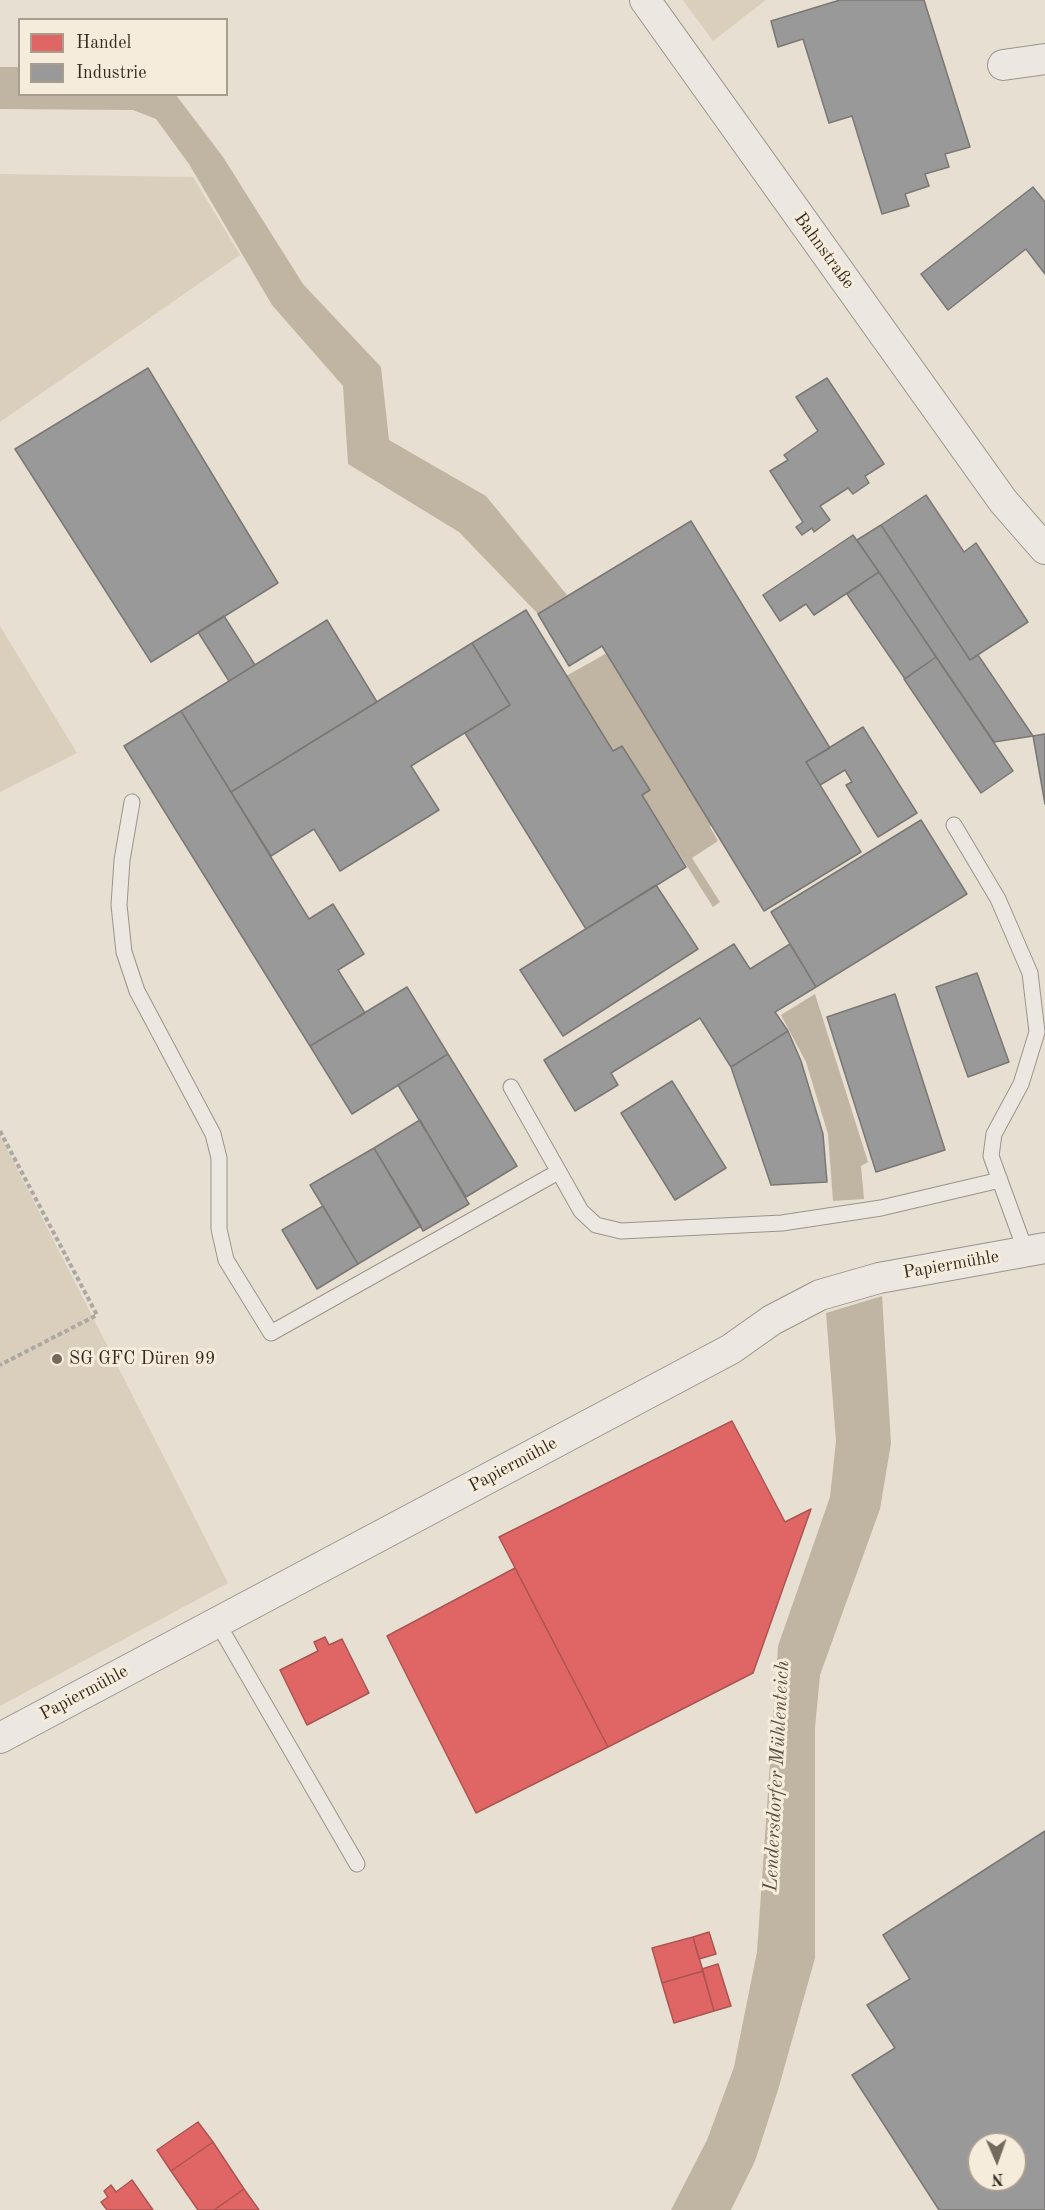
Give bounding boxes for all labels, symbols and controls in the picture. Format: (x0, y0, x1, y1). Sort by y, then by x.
legend (18, 18, 228, 96)
text: Handel (76, 34, 131, 52)
text: Industrie (76, 64, 146, 82)
street label: Bahnstraße (789, 209, 859, 293)
street label: Papiermühle (901, 1246, 1001, 1284)
place label: SG GFC Düren 99 (69, 1348, 215, 1370)
marker: SG GFC Düren 99 (50, 1352, 64, 1366)
street label: Papiermühle (465, 1433, 561, 1497)
water label: Lendersdorfer Mühlenteich (759, 1660, 795, 1892)
street label: Papiermühle (36, 1661, 132, 1725)
north arrow (967, 2132, 1027, 2192)
text: N (991, 2170, 1004, 2186)

